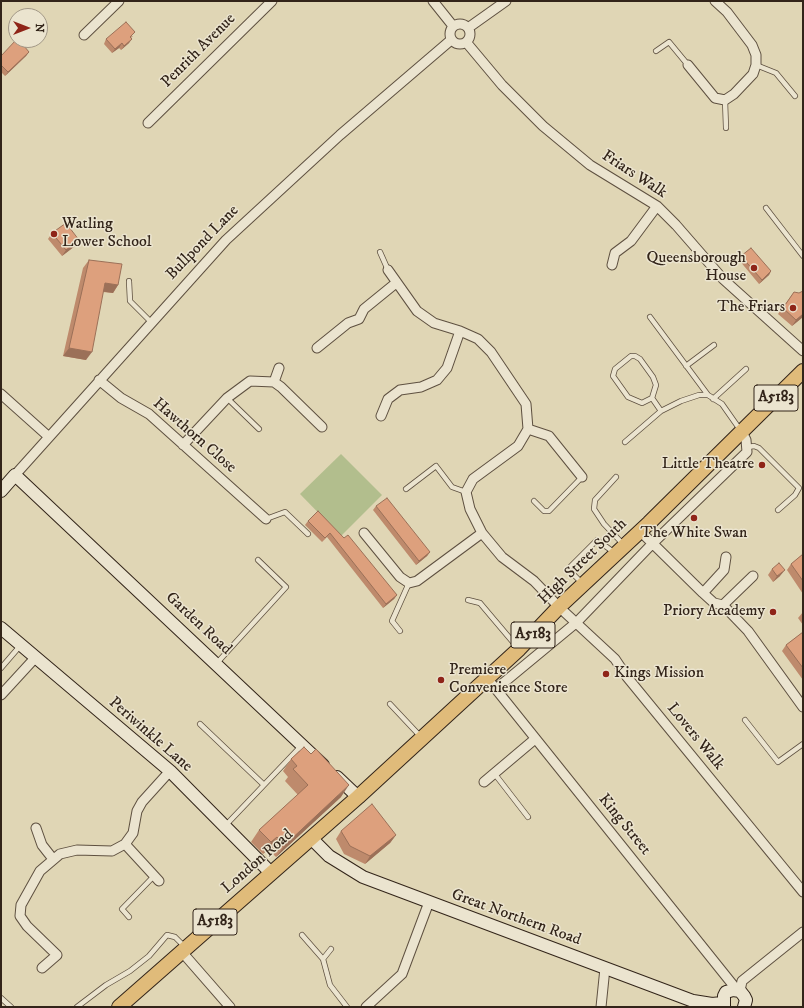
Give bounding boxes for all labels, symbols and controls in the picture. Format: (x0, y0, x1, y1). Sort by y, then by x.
north arrow (8, 8, 48, 48)
street label: Penrith Avenue (158, 10, 240, 92)
text: N (32, 23, 46, 33)
street label: Friars Walk (598, 147, 670, 203)
street label: Bullpond Lane (163, 202, 243, 284)
place label: Watling Lower School (62, 215, 151, 253)
marker: Watling Lower School (49, 229, 59, 239)
place label: Queensborough House (647, 249, 746, 287)
marker: Queensborough House (749, 263, 759, 273)
place label: The Friars (717, 298, 785, 318)
marker: The Friars (788, 303, 798, 313)
road number: A5183 (754, 385, 798, 411)
street label: Hawthorn Close (148, 394, 240, 478)
place label: Little Theatre (662, 455, 754, 475)
marker: Little Theatre (757, 460, 767, 470)
marker: The White Swan (689, 513, 699, 523)
street label: High Street South (535, 515, 631, 609)
place label: The White Swan (641, 524, 747, 544)
street label: Garden Road (161, 589, 235, 659)
place label: Priory Academy (663, 602, 765, 622)
marker: Priory Academy (768, 607, 778, 617)
road number: A5183 (511, 622, 555, 648)
place label: Premiere Convenience Store (449, 661, 568, 699)
place label: Kings Mission (614, 664, 704, 684)
marker: Kings Mission (601, 669, 611, 679)
marker: Premiere Convenience Store (436, 675, 446, 685)
street label: Periwinkle Lane (104, 693, 196, 777)
street label: Lovers Walk (662, 700, 728, 774)
street label: King Street (594, 791, 654, 859)
street label: London Road (218, 826, 298, 898)
street label: Great Northern Road (449, 886, 583, 950)
road number: A5183 (193, 909, 237, 935)

